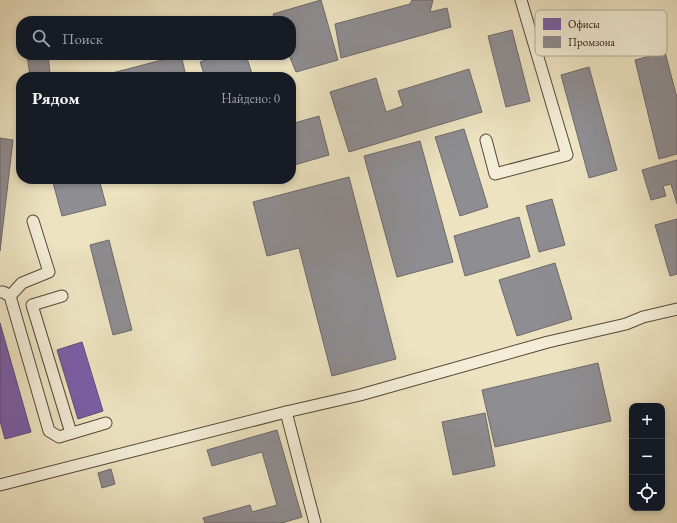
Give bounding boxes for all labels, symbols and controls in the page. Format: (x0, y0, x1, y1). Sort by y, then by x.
legend (535, 10, 667, 56)
search box (16, 16, 296, 60)
text: Офисы (568, 17, 600, 31)
icon: search (30, 27, 52, 49)
text: Поиск (62, 29, 103, 48)
text: Промзона (568, 35, 615, 49)
text: Рядом (32, 87, 80, 109)
text: Найдено: 0 (221, 90, 280, 107)
map controls (629, 403, 665, 511)
button: + (629, 403, 665, 439)
button: − (629, 439, 665, 475)
button: locate (629, 475, 665, 511)

